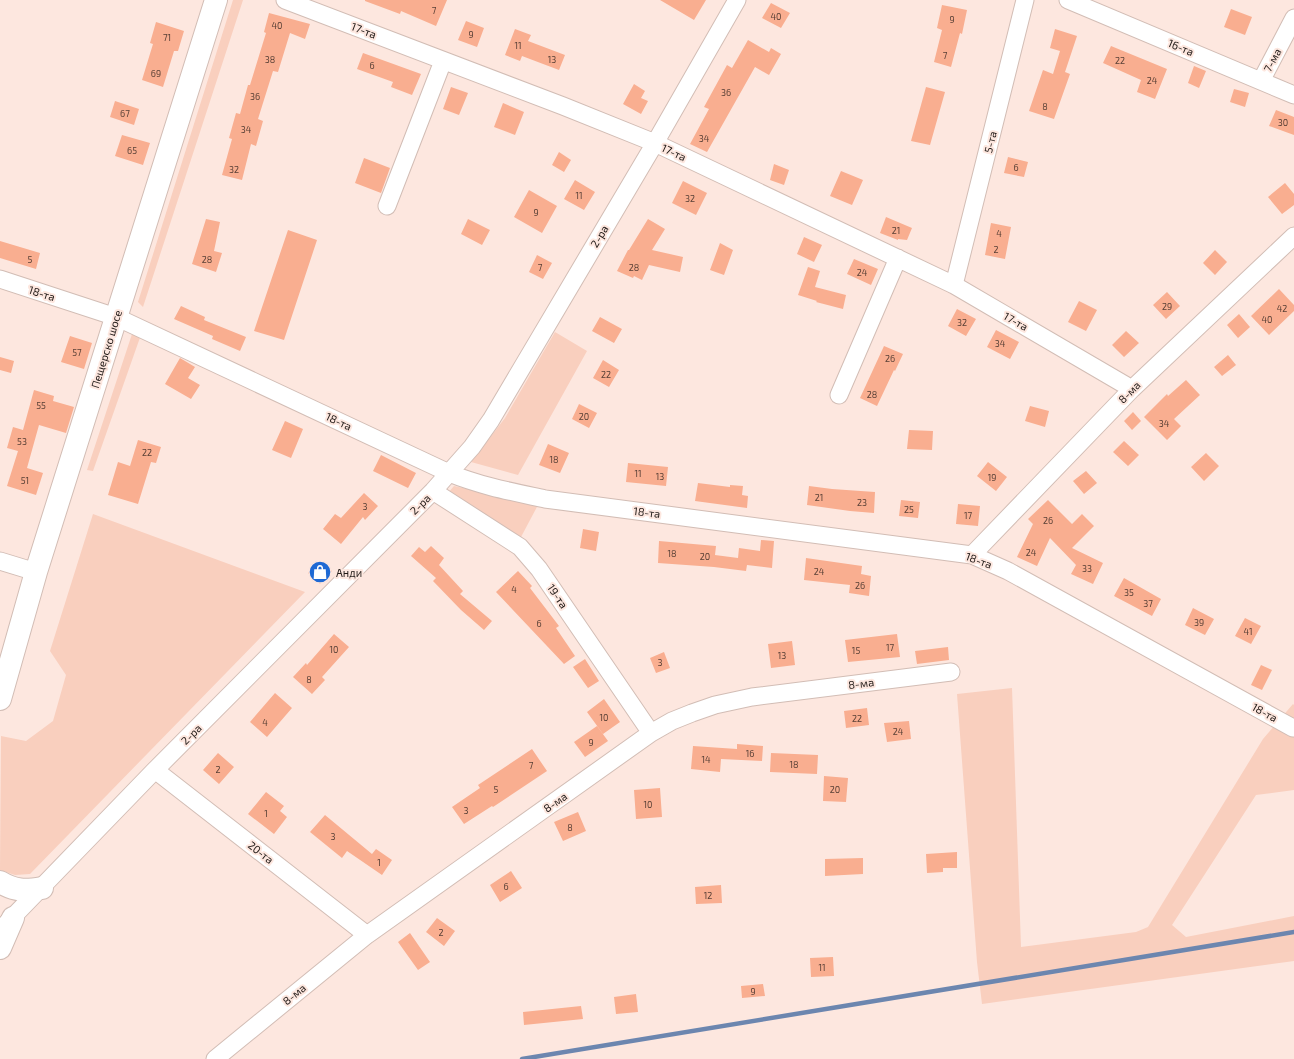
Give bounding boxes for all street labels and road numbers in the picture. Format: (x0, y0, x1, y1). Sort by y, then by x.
street label: 17-та (350, 19, 378, 41)
street label: 16-та (1166, 36, 1196, 58)
street label: 7-ма (1260, 46, 1284, 74)
street label: 5-та (981, 130, 999, 154)
street label: 17-та (660, 141, 688, 163)
street label: 2-ра (587, 223, 611, 249)
street label: 18-та (27, 283, 57, 303)
street label: Пещерско шосе (88, 308, 124, 390)
street label: 17-та (1002, 309, 1030, 333)
street label: 8-ма (1115, 378, 1143, 406)
street label: 18-та (324, 409, 354, 433)
street label: 2-ра (407, 491, 433, 517)
street label: 18-та (633, 504, 661, 520)
street label: 18-та (964, 549, 994, 571)
street label: 19-та (545, 581, 571, 611)
street label: 8-ма (847, 675, 875, 691)
street label: 18-та (1250, 700, 1280, 724)
street label: 2-ра (178, 721, 204, 747)
street label: 8-ма (541, 789, 569, 815)
street label: 20-та (246, 838, 276, 866)
street label: 8-ма (280, 981, 308, 1007)

